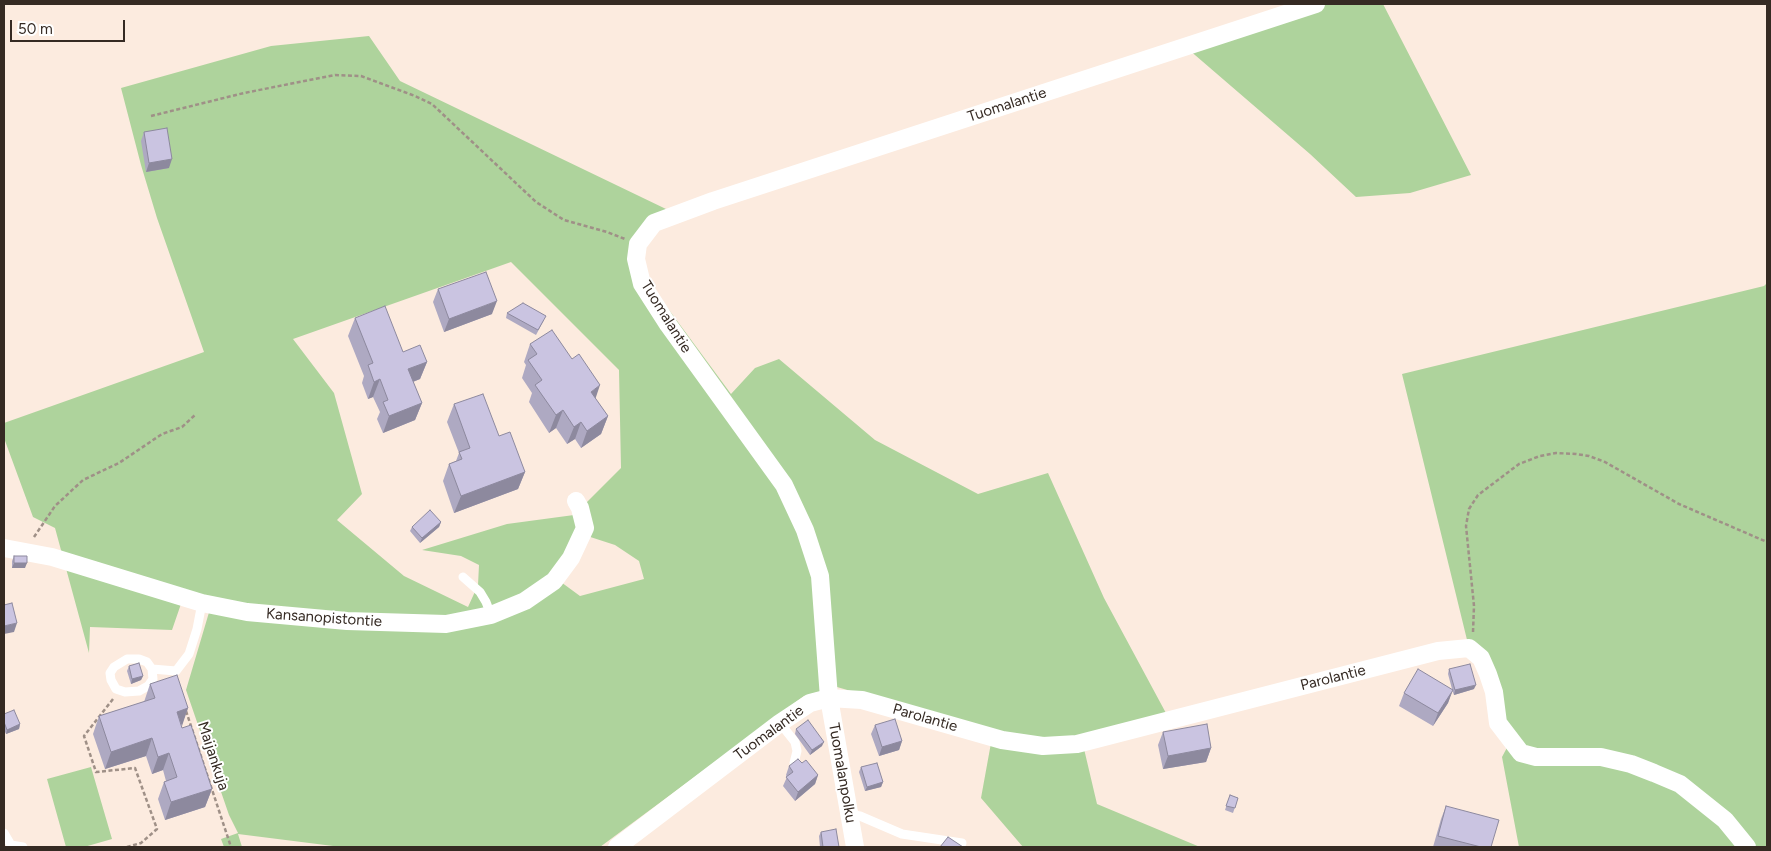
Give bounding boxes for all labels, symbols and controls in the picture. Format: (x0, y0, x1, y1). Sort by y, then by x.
scale bar (12, 10, 128, 42)
text: 50 m (18, 20, 53, 38)
street label: Tuomalantie (965, 84, 1049, 126)
street label: Tuomalantie (637, 278, 695, 356)
street label: Kansanopistontie (265, 605, 383, 631)
street label: Parolantie (1299, 661, 1367, 695)
street label: Parolantie (891, 700, 959, 736)
street label: Tuomalantie (731, 702, 807, 764)
street label: Maijankuja (193, 719, 233, 793)
street label: Tuomalanpolku (824, 722, 860, 824)

